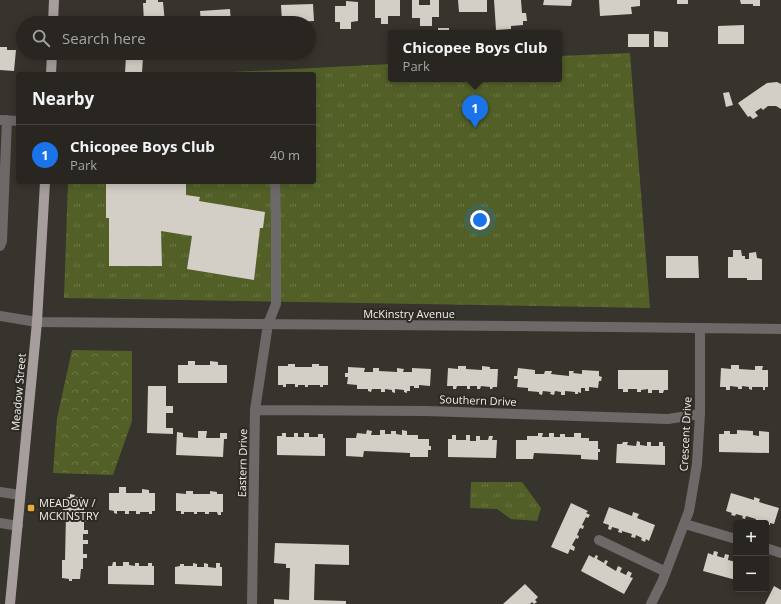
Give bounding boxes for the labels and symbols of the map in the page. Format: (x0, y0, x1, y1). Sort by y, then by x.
pin: 1 (462, 95, 488, 128)
your location (470, 210, 490, 230)
street label: McKinstry Avenue (363, 306, 455, 321)
street label: Meadow Street (7, 353, 29, 431)
street label: Southern Drive (439, 391, 517, 409)
street label: Crescent Drive (676, 396, 694, 472)
street label: Eastern Drive (234, 429, 250, 497)
place label: MEADOW / MCKINSTRY (39, 495, 100, 523)
marker: MEADOW / MCKINSTRY (26, 503, 36, 513)

